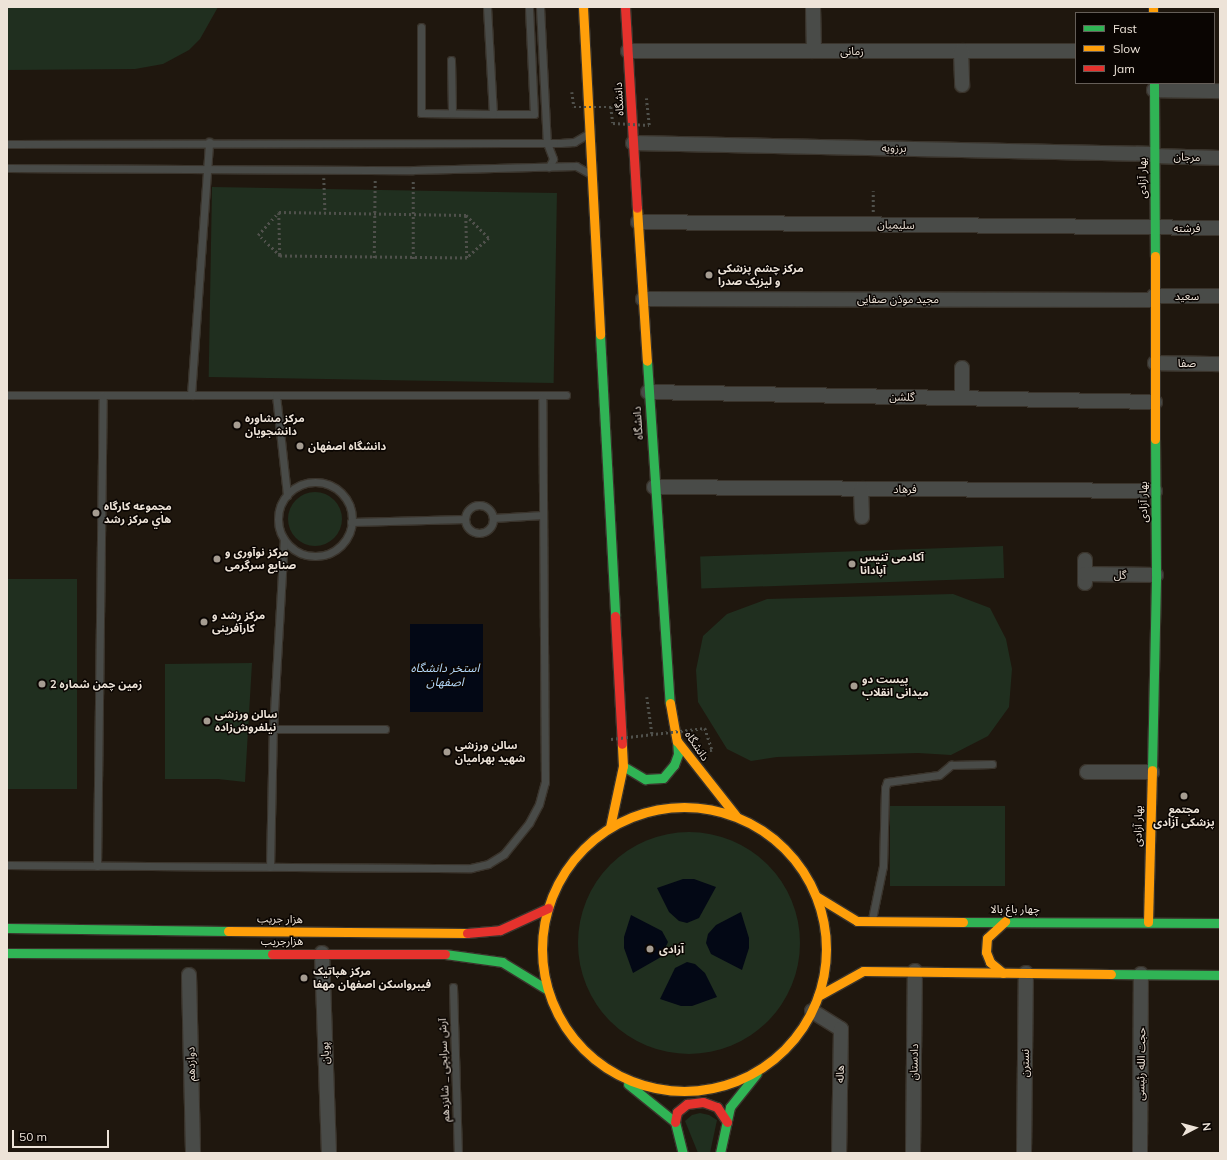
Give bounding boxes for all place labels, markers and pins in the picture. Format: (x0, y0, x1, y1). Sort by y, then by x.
place label: مرکز چشم پزشکی و لیزیک صدرا (718, 262, 804, 288)
marker: مرکز چشم پزشکی و لیزیک صدرا (703, 269, 715, 281)
place label: مرکز مشاوره دانشجویان (245, 412, 305, 438)
marker: مرکز مشاوره دانشجویان (232, 420, 242, 430)
place label: دانشگاه اصفهان (308, 439, 386, 453)
marker: دانشگاه اصفهان (295, 441, 305, 451)
place label: مجموعه کارگاه هاي مرکز رشد (104, 500, 172, 526)
marker: مجموعه کارگاه هاي مرکز رشد (91, 508, 101, 518)
place label: مرکز نوآوری و صنایع سرگرمی (225, 546, 296, 572)
place label: آکادمی تنیس آپادانا (860, 551, 924, 577)
marker: مرکز نوآوری و صنایع سرگرمی (212, 554, 222, 564)
marker: آکادمی تنیس آپادانا (847, 559, 857, 569)
place label: مرکز رشد و کارآفرینی (212, 609, 265, 635)
marker: مرکز رشد و کارآفرینی (199, 617, 209, 627)
place label: پیست دو میدانی انقلاب (862, 673, 929, 699)
place label: زمین چمن شماره 2 (50, 677, 142, 691)
marker: زمین چمن شماره 2 (37, 679, 47, 689)
marker: پیست دو میدانی انقلاب (849, 681, 859, 691)
place label: سالن ورزشی نیلفروش‌زاده (215, 708, 277, 734)
marker: سالن ورزشی نیلفروش‌زاده (202, 716, 212, 726)
place label: سالن ورزشی شهید بهرامیان (455, 739, 526, 765)
marker: سالن ورزشی شهید بهرامیان (442, 747, 452, 757)
marker: مجتمع پزشکی آزادی (1178, 790, 1190, 802)
place label: مجتمع پزشکی آزادی (1153, 803, 1215, 829)
place label: آزادی (659, 942, 684, 956)
marker: آزادی (644, 943, 656, 955)
place label: مرکز هپاتیک فیبرواسکن اصفهان مهفا (313, 965, 431, 991)
marker: مرکز هپاتیک فیبرواسکن اصفهان مهفا (298, 972, 310, 984)

